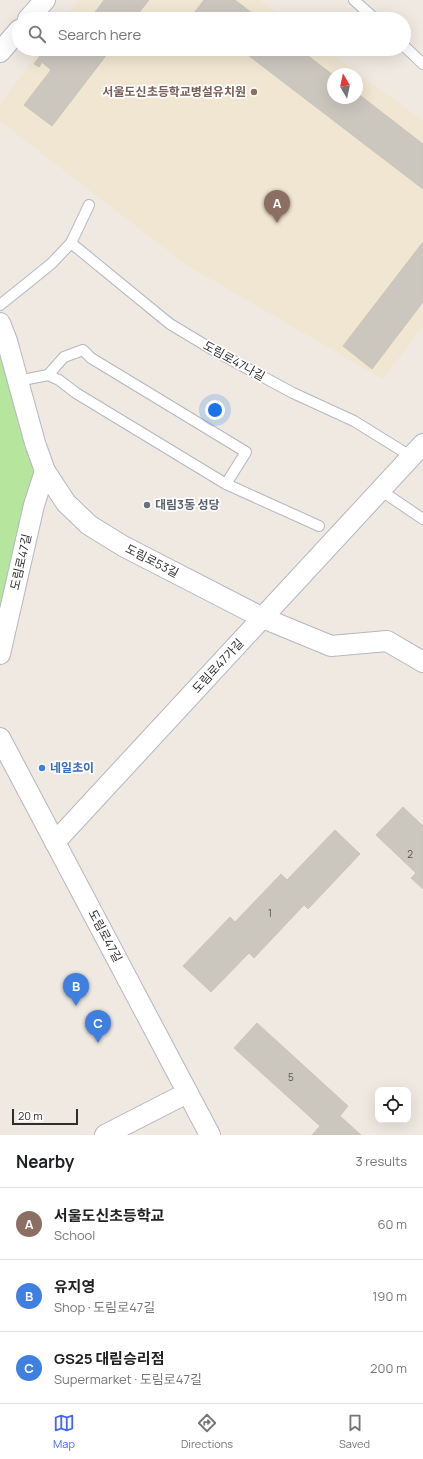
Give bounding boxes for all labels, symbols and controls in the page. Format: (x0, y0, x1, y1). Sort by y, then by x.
search box (12, 12, 411, 56)
icon: search (26, 23, 48, 45)
text: Search here (58, 24, 141, 45)
north arrow (327, 68, 363, 104)
place label: 서울도신초등학교병설유치원 (102, 83, 246, 100)
marker: 서울도신초등학교병설유치원 (249, 87, 259, 97)
pin: A (264, 190, 290, 223)
street label: 도림로47나길 (200, 337, 268, 385)
your location (205, 400, 225, 420)
place label: 대림3동 성당 (155, 496, 220, 513)
marker: 대림3동 성당 (142, 500, 152, 510)
street label: 도림로47길 (6, 532, 35, 592)
street label: 도림로53길 (123, 540, 182, 581)
street label: 도림로47가길 (188, 635, 247, 696)
place label: 네일초이 (50, 759, 94, 776)
marker: 네일초이 (37, 763, 47, 773)
house number: 2 (407, 847, 413, 861)
street label: 도림로47길 (84, 906, 126, 965)
house number: 1 (268, 906, 272, 920)
pin: B (63, 973, 89, 1006)
pin: C (85, 1010, 111, 1043)
house number: 5 (288, 1070, 294, 1084)
map controls (375, 1087, 411, 1123)
button: locate (375, 1087, 411, 1123)
scale bar (12, 1107, 78, 1126)
text: 20 m (18, 1108, 43, 1123)
text: Nearby (16, 1150, 74, 1173)
text: 3 results (355, 1152, 407, 1170)
text: 서울도신초등학교 (54, 1205, 164, 1226)
text: A (25, 1215, 33, 1233)
text: 60 m (377, 1215, 407, 1233)
text: School (54, 1226, 95, 1244)
text: 유지영 (54, 1276, 95, 1297)
text: B (25, 1287, 33, 1305)
text: 190 m (372, 1287, 407, 1305)
text: Shop · 도림로47길 (54, 1298, 155, 1316)
text: GS25 대림승리점 (54, 1348, 165, 1369)
text: C (24, 1359, 34, 1377)
text: 200 m (370, 1359, 407, 1377)
text: Supermarket · 도림로47길 (54, 1370, 202, 1388)
tab: Map (53, 1412, 75, 1451)
tab: Directions (181, 1412, 233, 1451)
tab: Saved (339, 1412, 370, 1451)

